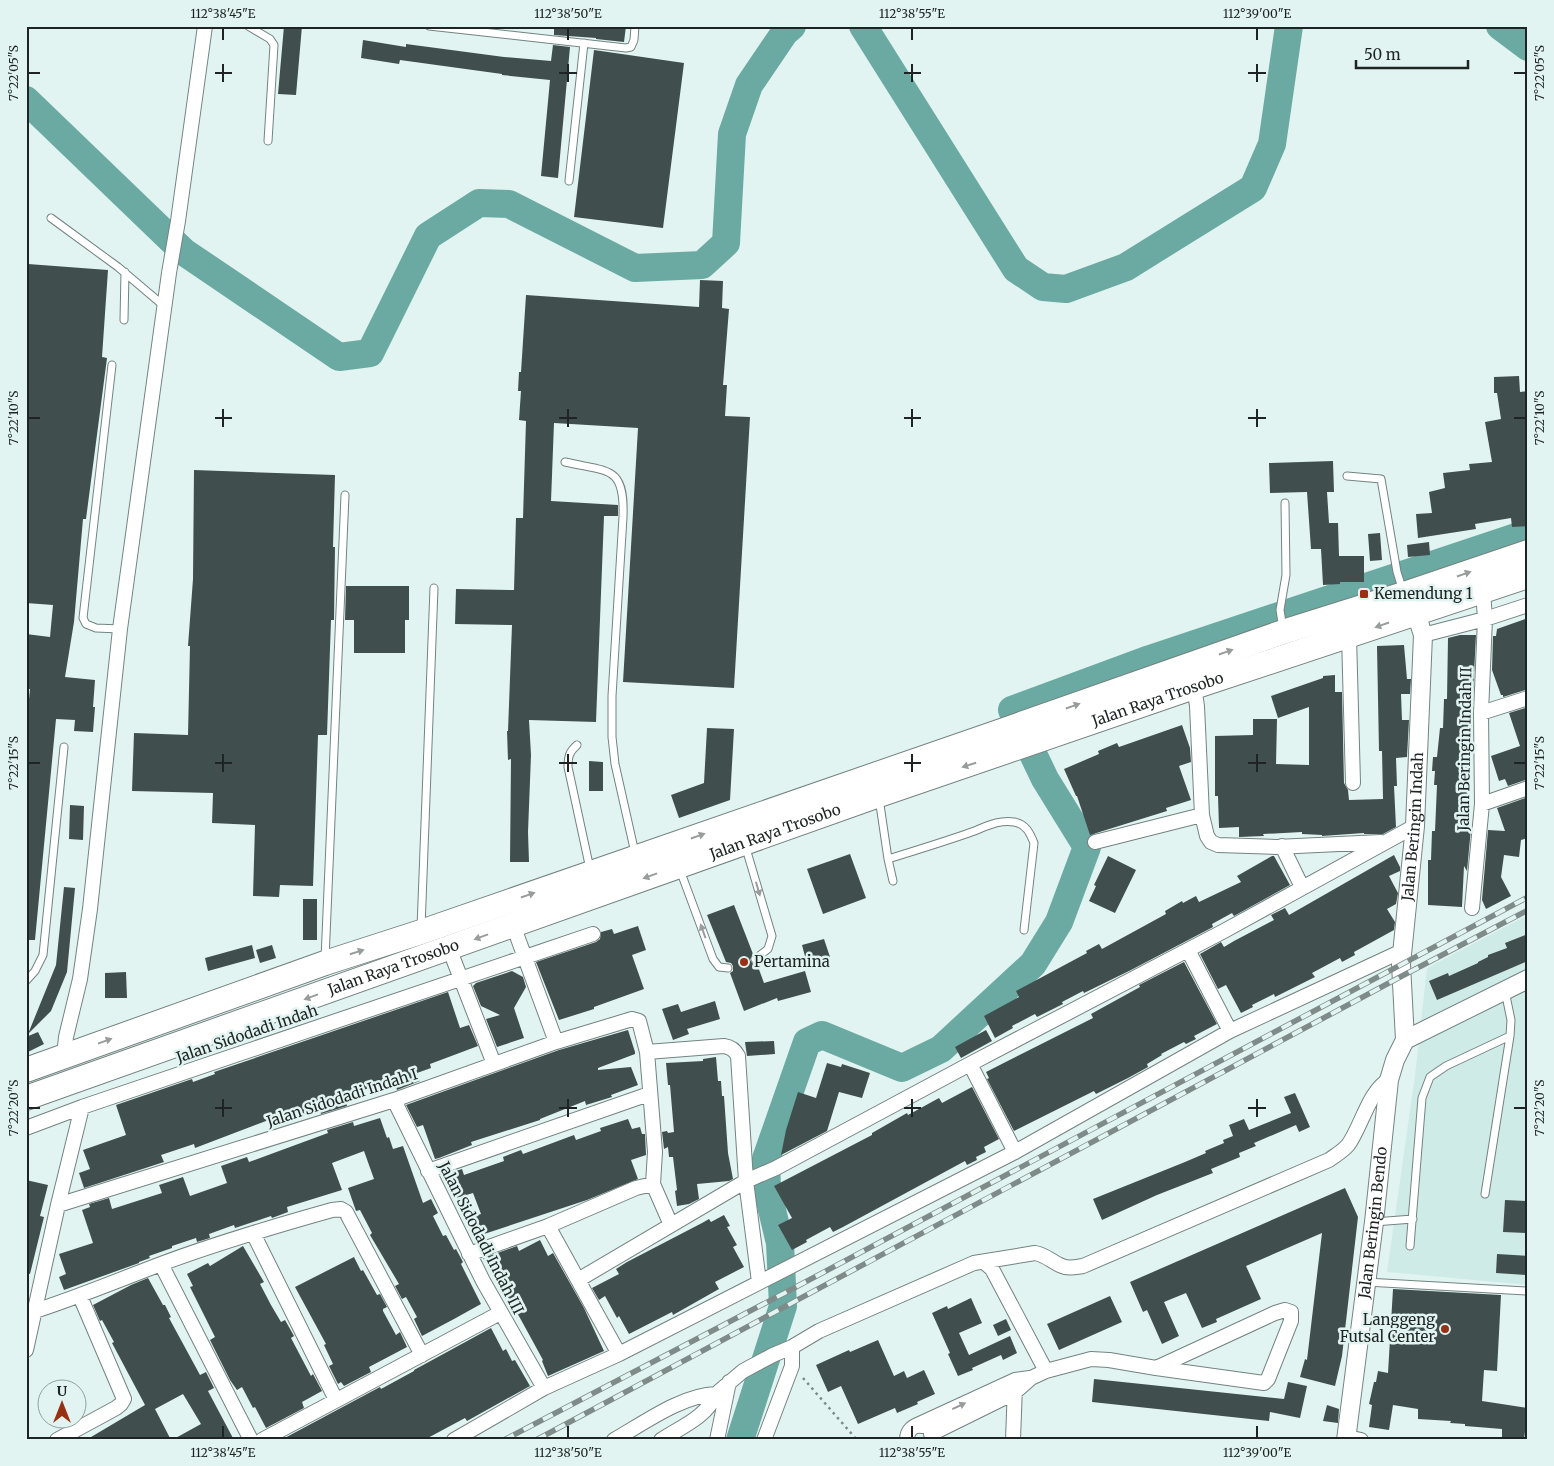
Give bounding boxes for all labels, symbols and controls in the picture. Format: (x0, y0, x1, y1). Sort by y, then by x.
text: 112°38'45"E (191, 6, 256, 21)
text: 112°38'50"E (534, 6, 602, 21)
text: 112°38'55"E (879, 6, 945, 21)
text: 112°39'00"E (1223, 6, 1291, 21)
scale bar (1356, 38, 1469, 70)
text: 7°22'05"S (6, 45, 21, 101)
text: 50 m (1364, 45, 1401, 64)
text: 7°22'05"S (1532, 45, 1547, 101)
text: 7°22'10"S (6, 391, 21, 445)
text: 7°22'10"S (1532, 391, 1547, 445)
one-way arrow (1457, 569, 1472, 577)
place label: Kemendung 1 (1374, 584, 1473, 603)
marker: Kemendung 1 (1358, 588, 1370, 600)
one-way arrow (1374, 621, 1389, 629)
one-way arrow (1219, 648, 1234, 655)
street label: Jalan Beringin Indah II (1454, 667, 1475, 832)
street label: Jalan Raya Trosobo (1088, 668, 1226, 731)
one-way arrow (1066, 702, 1081, 710)
text: 7°22'15"S (6, 736, 21, 790)
text: 7°22'15"S (1532, 736, 1547, 790)
street label: Jalan Beringin Indah (1397, 752, 1427, 903)
one-way arrow (961, 761, 976, 769)
street label: Jalan Raya Trosobo (706, 799, 843, 864)
one-way arrow (691, 832, 706, 840)
one-way arrow (642, 872, 657, 880)
one-way arrow (755, 882, 763, 897)
one-way arrow (520, 890, 535, 898)
one-way arrow (699, 924, 706, 939)
one-way arrow (473, 934, 488, 941)
street label: Jalan Raya Trosobo (324, 935, 462, 999)
one-way arrow (350, 948, 365, 956)
place label: Pertamina (754, 952, 830, 971)
marker: Pertamina (738, 956, 750, 968)
one-way arrow (303, 993, 318, 1001)
street label: Jalan Sidodadi Indah (173, 1000, 320, 1067)
one-way arrow (98, 1037, 113, 1045)
street label: Jalan Sidodadi Indah I (263, 1064, 420, 1131)
text: 7°22'20"S (6, 1080, 21, 1136)
text: 7°22'20"S (1532, 1080, 1547, 1136)
street label: Jalan Beringin Bendo (1354, 1145, 1391, 1301)
street label: Jalan Sidodadi Indah III (434, 1157, 528, 1317)
place label: Langgeng Futsal Center (1340, 1310, 1435, 1346)
marker: Langgeng Futsal Center (1439, 1323, 1451, 1335)
north arrow (38, 1378, 88, 1428)
text: U (57, 1382, 68, 1400)
one-way arrow (952, 1402, 966, 1410)
text: 112°38'45"E (191, 1445, 256, 1460)
text: 112°38'50"E (534, 1445, 602, 1460)
text: 112°38'55"E (879, 1445, 945, 1460)
text: 112°39'00"E (1223, 1445, 1291, 1460)

